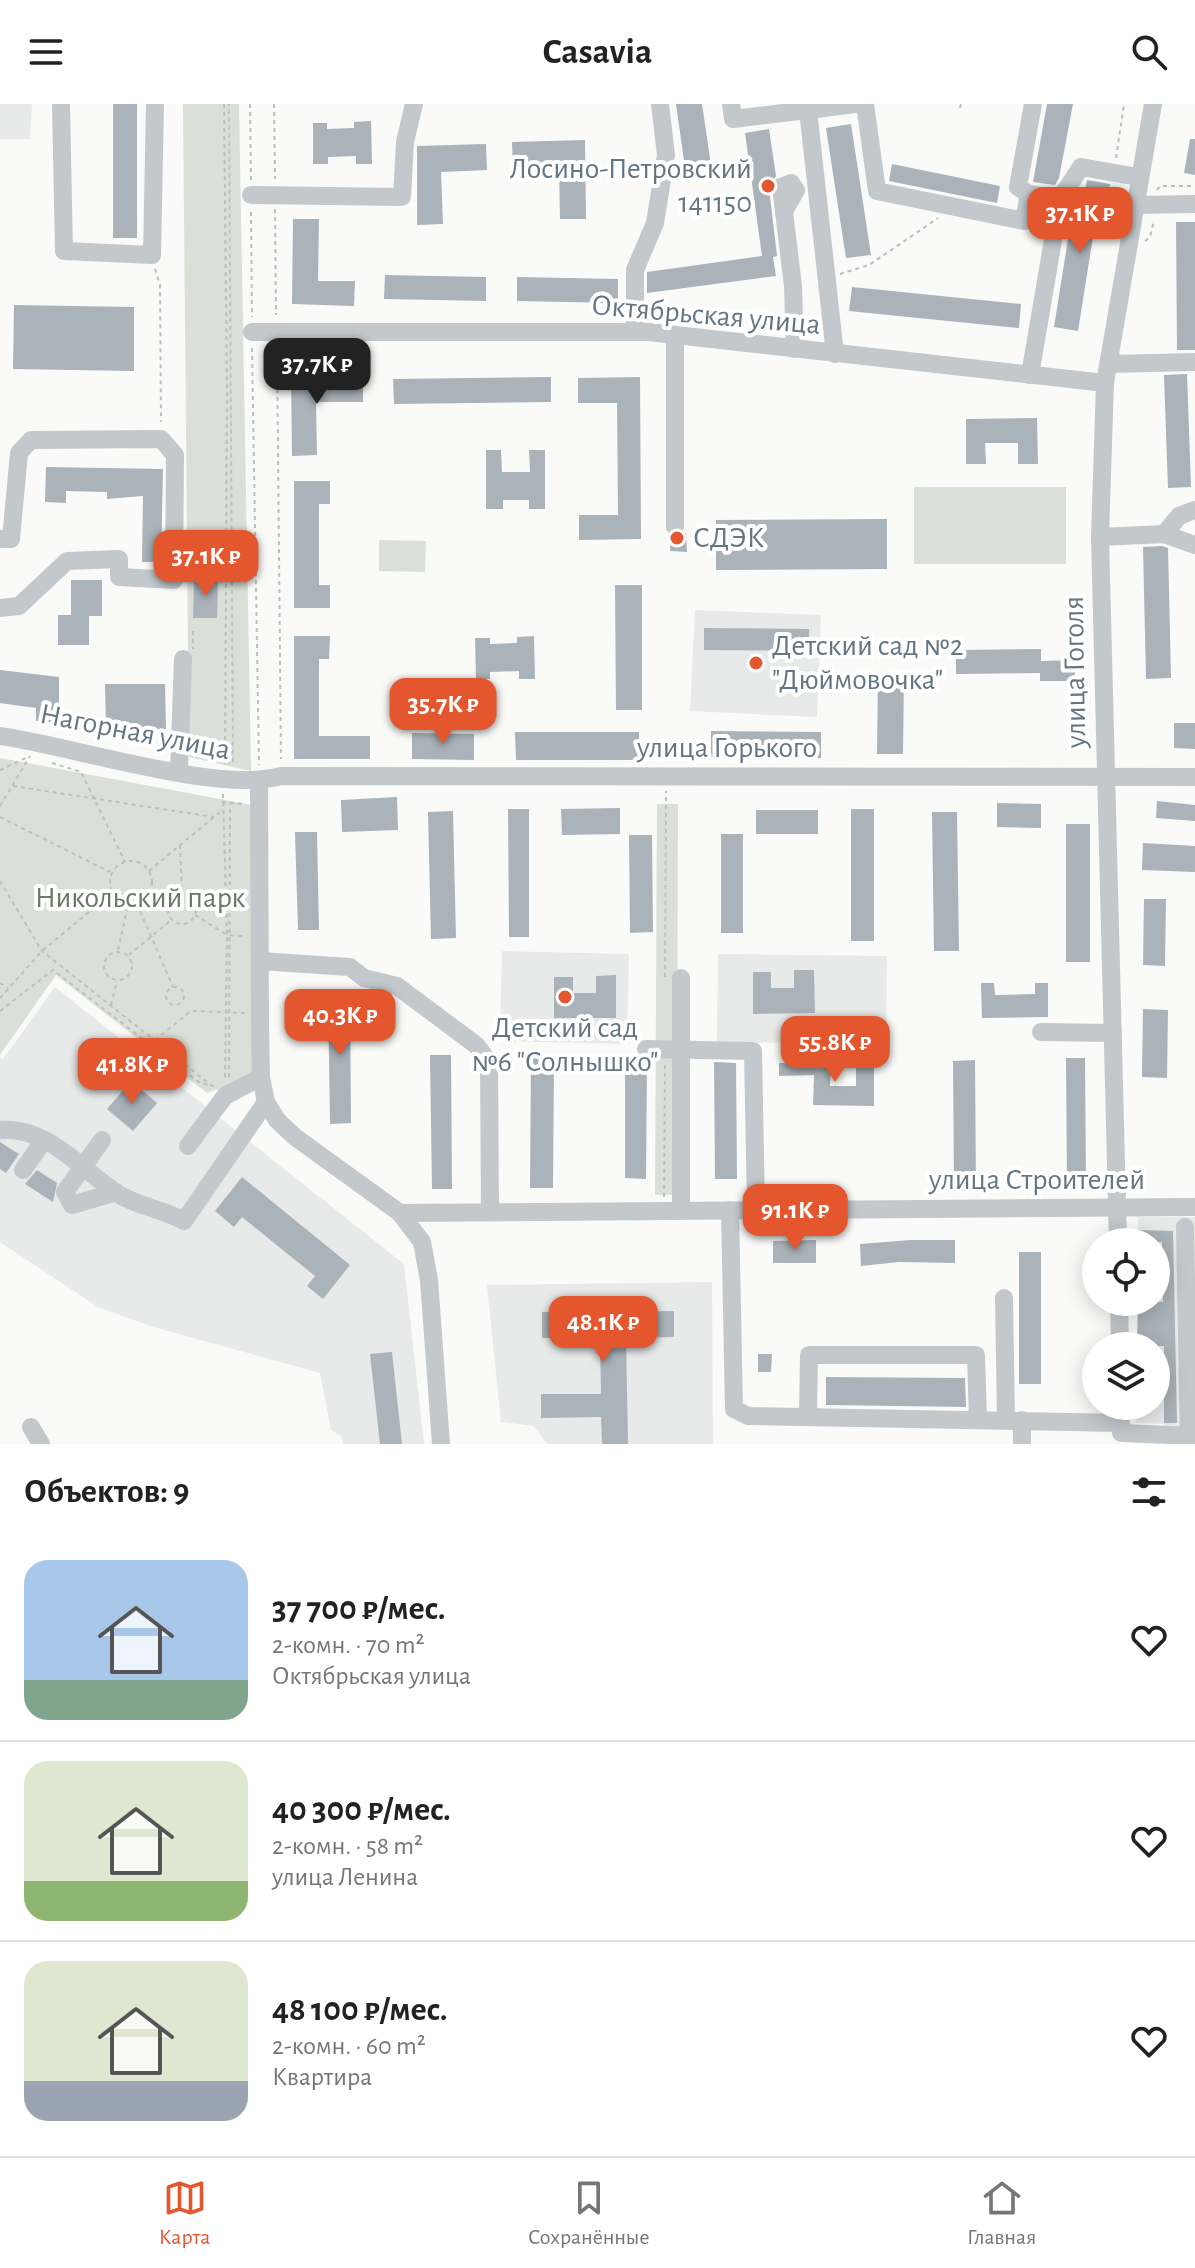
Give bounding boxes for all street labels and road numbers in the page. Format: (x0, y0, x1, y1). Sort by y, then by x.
street label: Октябрьская улица (590, 290, 822, 340)
street label: улица Гоголя (1059, 596, 1091, 749)
street label: Нагорная улица (37, 699, 233, 765)
street label: улица Горького (636, 733, 817, 763)
street label: улица Строителей (928, 1165, 1145, 1195)

